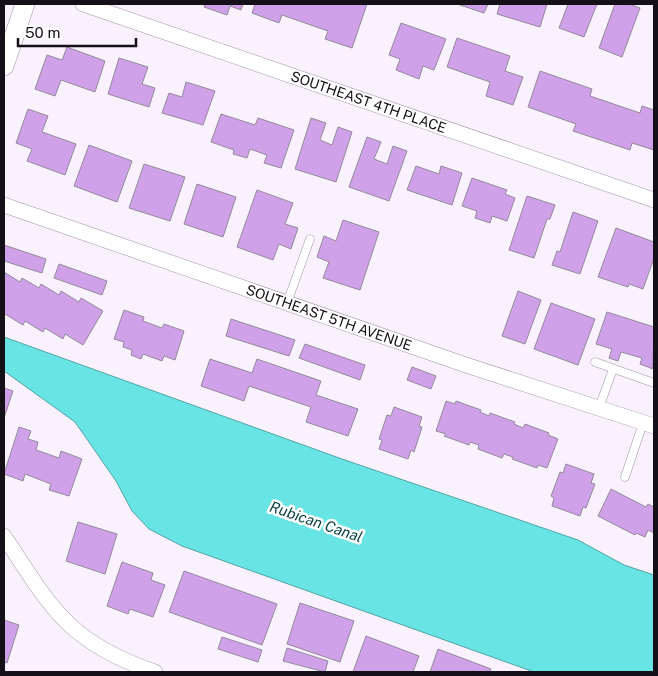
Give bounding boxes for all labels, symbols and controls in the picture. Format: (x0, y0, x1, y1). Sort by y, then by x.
scale bar (18, 15, 135, 47)
text: 50 m (25, 24, 60, 41)
street label: SOUTHEAST 4TH PLACE (289, 68, 449, 136)
street label: SOUTHEAST 5TH AVENUE (244, 281, 414, 354)
water label: Rubican Canal (268, 498, 365, 545)

